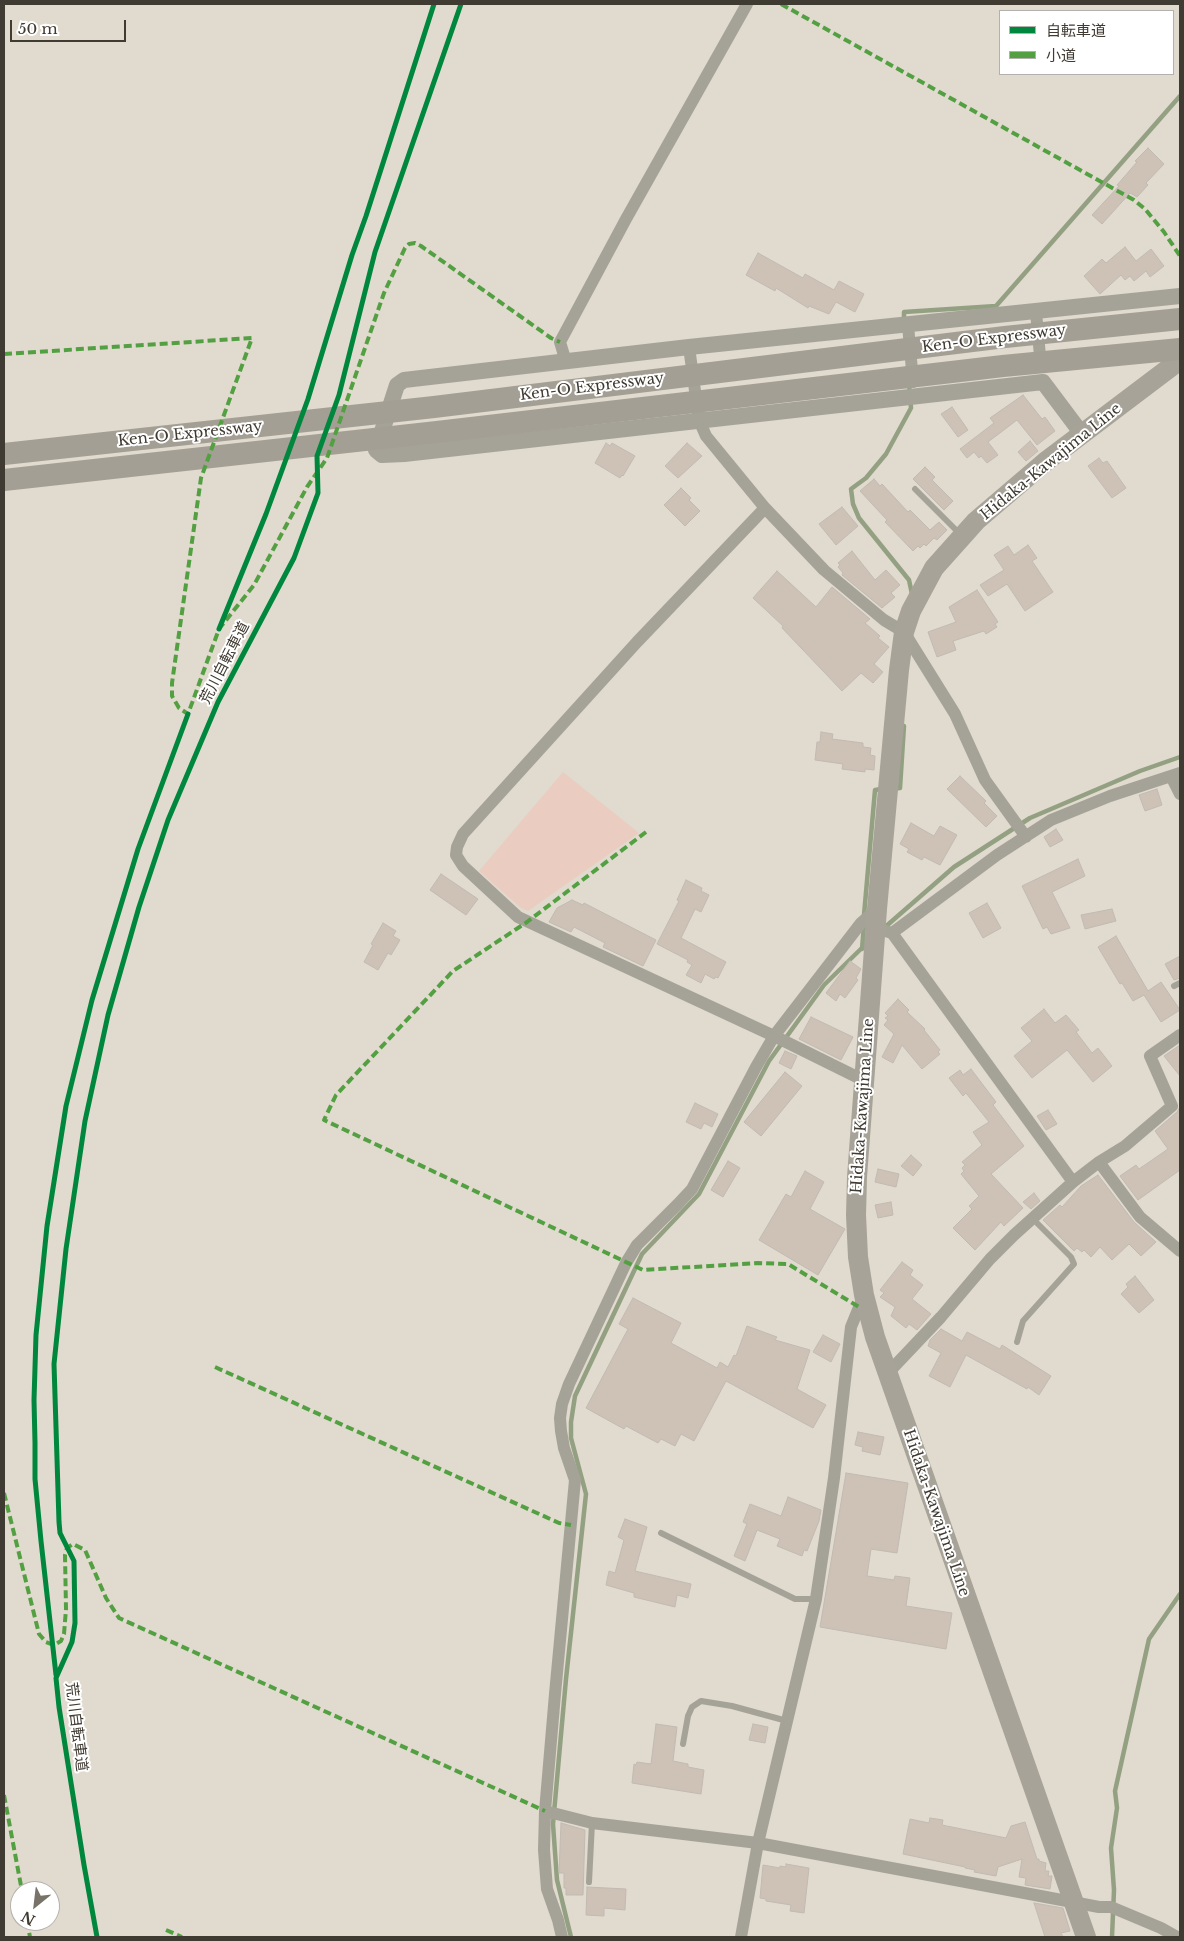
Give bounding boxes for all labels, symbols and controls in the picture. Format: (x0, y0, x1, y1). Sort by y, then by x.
scale bar (12, 10, 129, 42)
legend (999, 10, 1174, 75)
text: 50 m (18, 19, 58, 38)
text: 自転車道 (1046, 21, 1106, 40)
text: 小道 (1046, 46, 1076, 65)
street label: Ken-O Expressway (921, 321, 1067, 357)
street label: Ken-O Expressway (519, 369, 665, 405)
street label: Hidaka-Kawajima Line (977, 400, 1125, 524)
street label: Ken-O Expressway (117, 417, 263, 451)
street label: 荒川自転車道 (197, 619, 253, 707)
street label: Hidaka-Kawajima Line (848, 1018, 878, 1194)
street label: Hidaka-Kawajima Line (899, 1427, 973, 1599)
street label: 荒川自転車道 (62, 1681, 90, 1773)
north arrow (10, 1881, 60, 1931)
text: N (18, 1907, 38, 1929)

